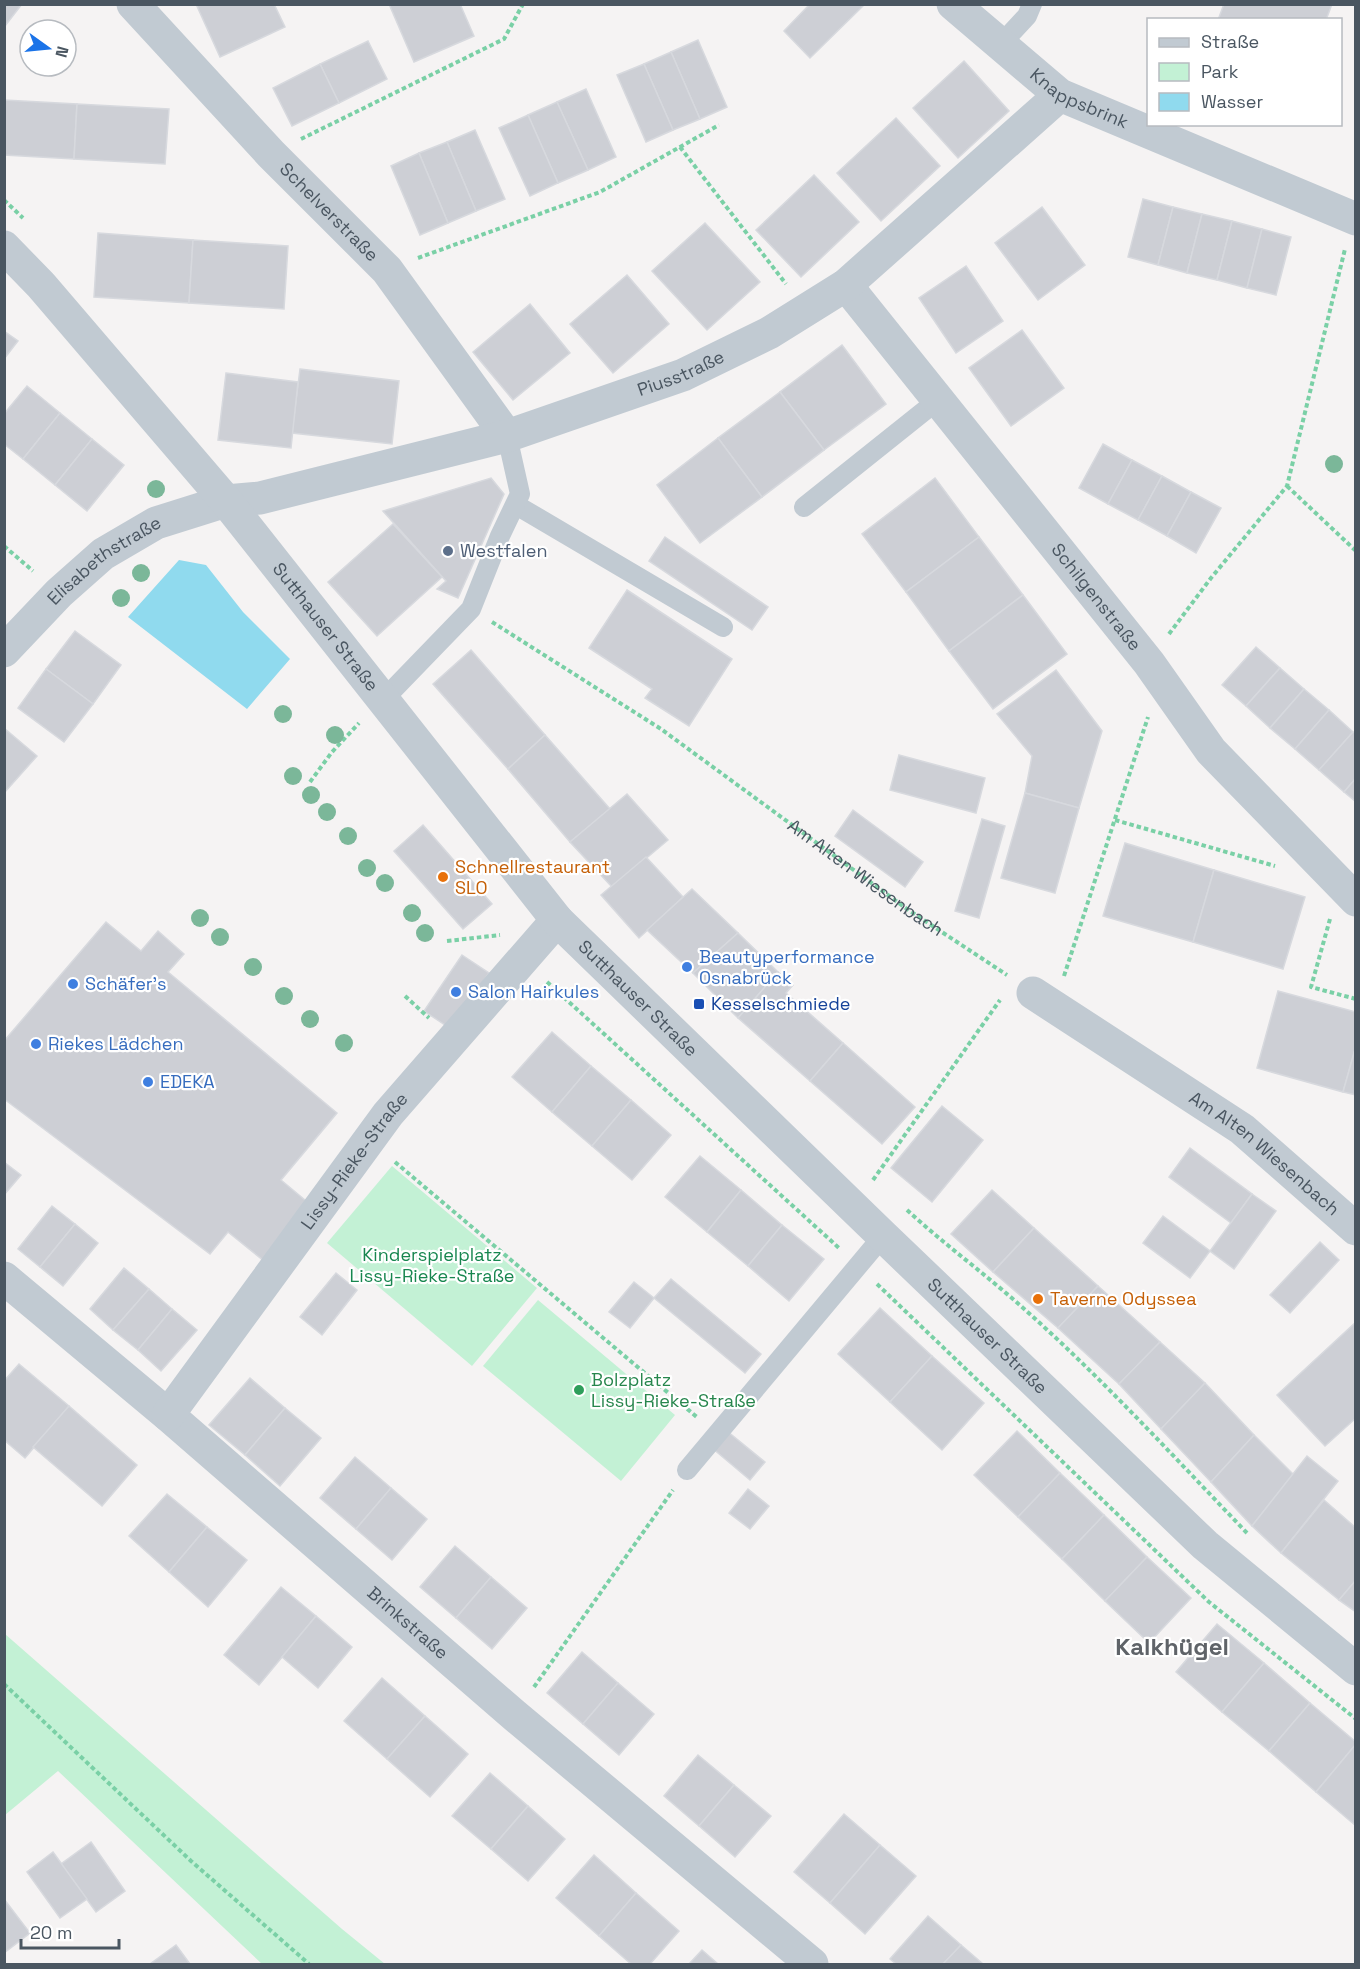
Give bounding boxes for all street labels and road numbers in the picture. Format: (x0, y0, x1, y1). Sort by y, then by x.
street label: Knappsbrink (1026, 63, 1132, 133)
street label: Schelverstraße (275, 157, 384, 266)
street label: Piusstraße (634, 345, 728, 401)
street label: Elisabethstraße (42, 511, 165, 609)
street label: Schilgenstraße (1047, 538, 1147, 655)
street label: Sutthauser Straße (268, 558, 384, 696)
street label: Am Alten Wiesenbach (783, 814, 948, 941)
street label: Sutthauser Straße (573, 935, 703, 1061)
street label: Am Alten Wiesenbach (1185, 1086, 1345, 1220)
street label: Lissy-Rieke-Straße (295, 1087, 413, 1234)
street label: Sutthauser Straße (923, 1273, 1053, 1399)
street label: Brinkstraße (363, 1581, 453, 1664)

